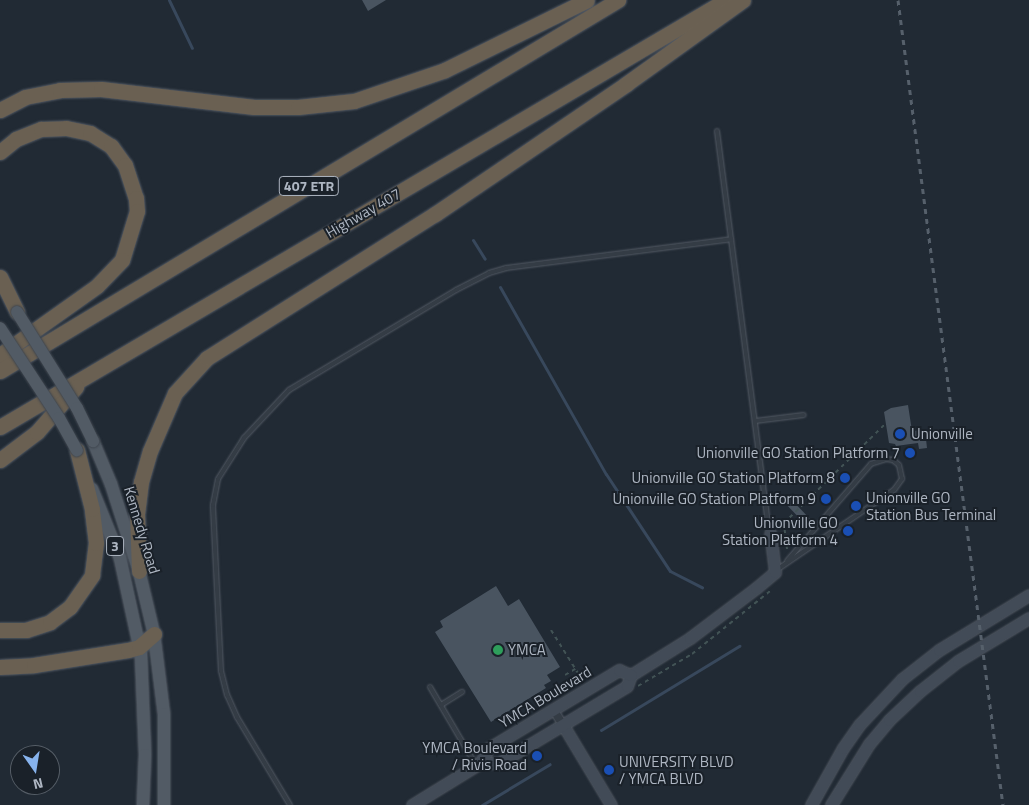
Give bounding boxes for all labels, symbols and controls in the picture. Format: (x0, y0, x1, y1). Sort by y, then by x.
road number: 407 ETR (278, 175, 340, 198)
street label: Highway 407 (322, 184, 404, 242)
place label: Unionville (911, 425, 973, 443)
marker: Unionville (893, 427, 907, 441)
place label: Unionville GO Station Platform 7 (696, 444, 900, 462)
marker: Unionville GO Station Platform 7 (904, 447, 916, 459)
place label: Unionville GO Station Platform 8 (631, 469, 835, 487)
marker: Unionville GO Station Platform 8 (839, 472, 851, 484)
street label: Kennedy Road (120, 484, 164, 576)
place label: Unionville GO Station Bus Terminal (866, 488, 996, 523)
place label: Unionville GO Station Platform 9 (612, 490, 816, 508)
marker: Unionville GO Station Platform 9 (820, 493, 832, 505)
marker: Unionville GO Station Bus Terminal (850, 500, 862, 512)
place label: Unionville GO Station Platform 4 (722, 513, 838, 548)
marker: Unionville GO Station Platform 4 (842, 525, 854, 537)
road number: 3 (105, 534, 125, 558)
place label: YMCA (508, 641, 546, 659)
marker: YMCA (492, 644, 504, 656)
street label: YMCA Boulevard (496, 662, 594, 732)
place label: YMCA Boulevard / Rivis Road (422, 738, 527, 773)
north arrow (10, 745, 60, 795)
marker: YMCA Boulevard / Rivis Road (531, 750, 543, 762)
place label: UNIVERSITY BLVD / YMCA BLVD (619, 752, 734, 787)
marker: UNIVERSITY BLVD / YMCA BLVD (603, 764, 615, 776)
text: N (31, 773, 45, 795)

